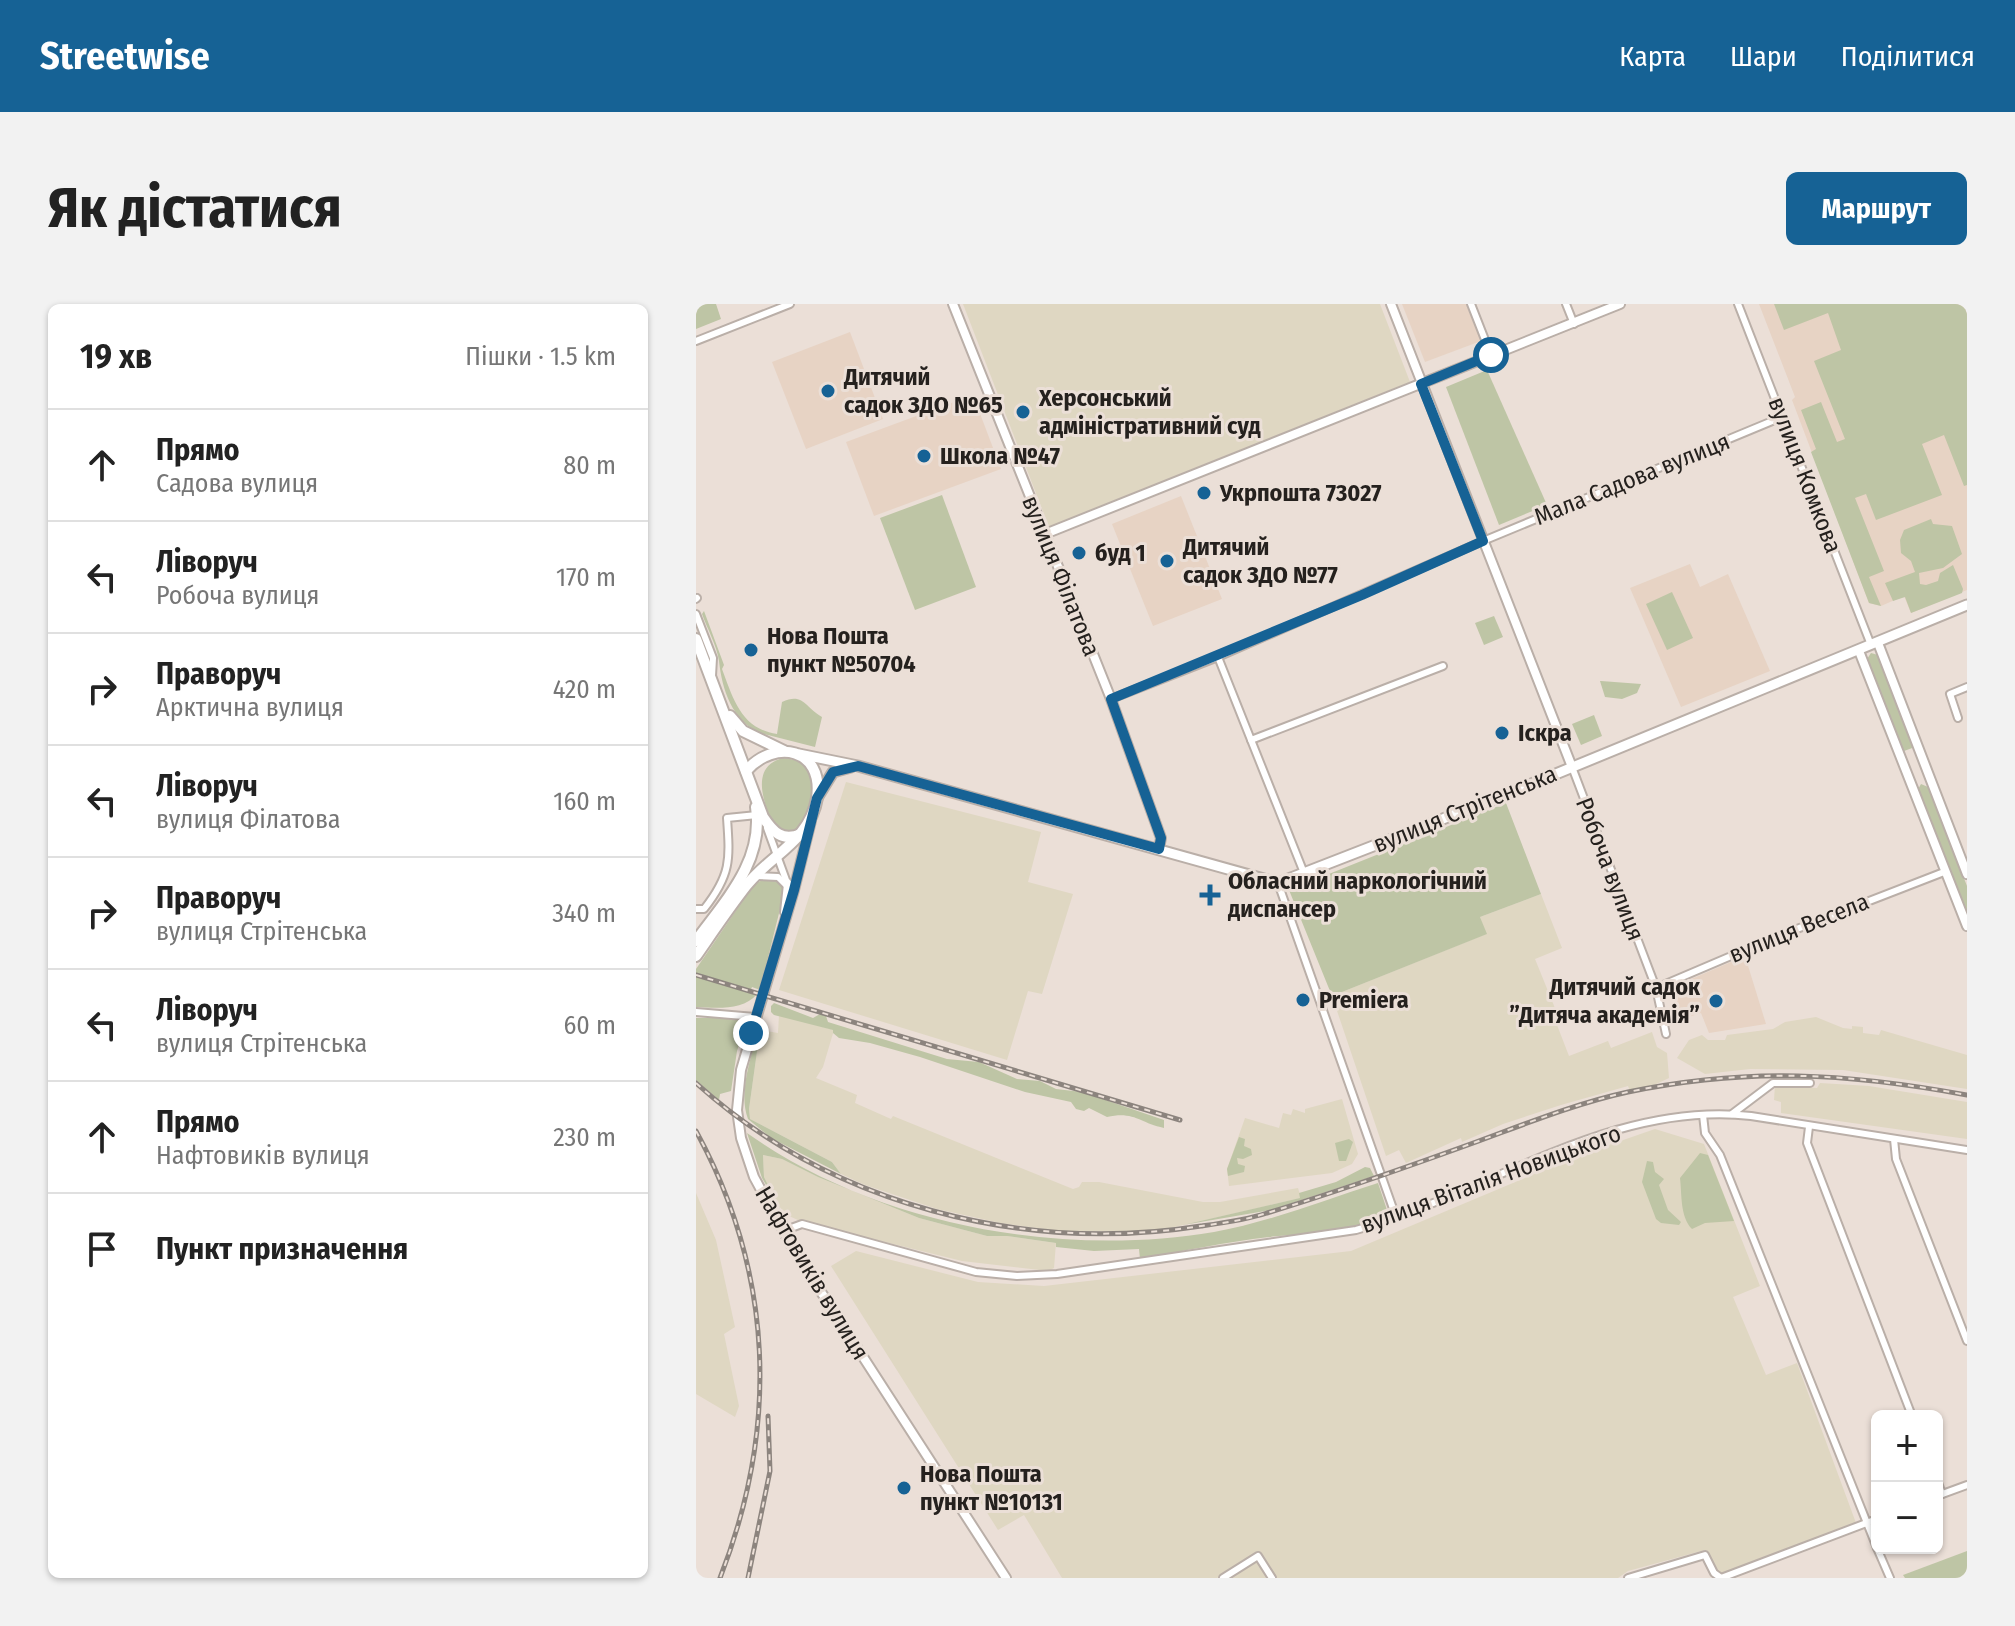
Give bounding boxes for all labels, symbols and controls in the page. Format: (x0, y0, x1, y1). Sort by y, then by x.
text: Streetwise (40, 33, 210, 79)
text: Карта (1619, 40, 1686, 73)
text: Шари (1730, 40, 1797, 73)
text: Поділитися (1841, 40, 1975, 73)
button: Маршрут (1786, 172, 1967, 245)
text: Як дістатися (48, 175, 342, 242)
text: 19 хв (80, 336, 152, 377)
route start (1473, 337, 1509, 373)
text: Пішки · 1.5 km (465, 341, 616, 372)
place label: Дитячий садок ЗДО №65 (843, 363, 1003, 419)
marker: Дитячий садок ЗДО №65 (819, 382, 837, 400)
place label: Херсонський адміністративний суд (1038, 384, 1261, 440)
street label: вулиця Комкова (1762, 393, 1848, 557)
marker: Херсонський адміністративний суд (1014, 403, 1032, 421)
street label: Мала Садова вулиця (1530, 427, 1734, 531)
text: Прямо (156, 432, 240, 468)
place label: Школа №47 (940, 442, 1060, 470)
icon: ahead (80, 443, 124, 487)
marker: Школа №47 (915, 447, 933, 465)
text: 80 m (563, 450, 616, 481)
text: Садова вулиця (156, 468, 318, 499)
place label: Укрпошта 73027 (1219, 479, 1381, 507)
marker: Укрпошта 73027 (1195, 484, 1213, 502)
street label: вулиця Філатова (1016, 492, 1106, 660)
place label: Дитячий садок ЗДО №77 (1182, 533, 1338, 589)
place label: буд 1 (1095, 539, 1146, 567)
text: Ліворуч (156, 544, 258, 580)
marker: буд 1 (1070, 544, 1088, 562)
marker: Дитячий садок ЗДО №77 (1158, 552, 1176, 570)
icon: left (80, 555, 124, 599)
text: 170 m (556, 562, 616, 593)
text: Робоча вулиця (156, 580, 319, 611)
place label: Нова Пошта пункт №50704 (767, 622, 916, 678)
marker: Нова Пошта пункт №50704 (742, 641, 760, 659)
text: Праворуч (156, 656, 281, 692)
icon: right (80, 667, 124, 711)
text: 420 m (553, 674, 616, 705)
text: Арктична вулиця (156, 692, 344, 723)
place label: Іскра (1518, 719, 1572, 747)
marker: Іскра (1493, 724, 1511, 742)
street label: вулиця Стрітенська (1369, 759, 1561, 859)
text: Ліворуч (156, 768, 258, 804)
icon: left (80, 779, 124, 823)
text: 160 m (553, 786, 616, 817)
street label: Робоча вулиця (1570, 794, 1650, 944)
text: вулиця Філатова (156, 804, 341, 835)
place label: Обласний наркологічний диспансер (1227, 867, 1487, 923)
text: Праворуч (156, 880, 281, 916)
marker: Обласний наркологічний диспансер (1199, 884, 1221, 906)
street label: вулиця Весела (1725, 887, 1873, 969)
icon: right (80, 891, 124, 935)
text: 340 m (552, 898, 616, 929)
text: вулиця Стрітенська (156, 916, 367, 947)
place label: Дитячий садок ”Дитяча академія” (1509, 973, 1701, 1029)
place label: Premiera (1319, 986, 1409, 1014)
marker: Premiera (1294, 991, 1312, 1009)
text: Ліворуч (156, 992, 258, 1028)
marker: Дитячий садок ”Дитяча академія” (1707, 992, 1725, 1010)
icon: left (80, 1003, 124, 1047)
text: 60 m (563, 1010, 616, 1041)
route end (733, 1015, 769, 1051)
text: вулиця Стрітенська (156, 1028, 367, 1059)
text: Прямо (156, 1104, 240, 1140)
icon: ahead (80, 1115, 124, 1159)
street label: вулиця Віталія Новицького (1357, 1119, 1625, 1239)
text: 230 m (553, 1122, 616, 1153)
text: Нафтовиків вулиця (156, 1140, 370, 1171)
street label: Нафтовиків вулиця (749, 1181, 875, 1365)
icon: arrive (80, 1227, 124, 1271)
text: Пункт призначення (156, 1231, 408, 1267)
map controls (1871, 1410, 1943, 1554)
button: + (1871, 1410, 1943, 1482)
place label: Нова Пошта пункт №10131 (920, 1460, 1063, 1516)
marker: Нова Пошта пункт №10131 (895, 1479, 913, 1497)
button: − (1871, 1482, 1943, 1554)

